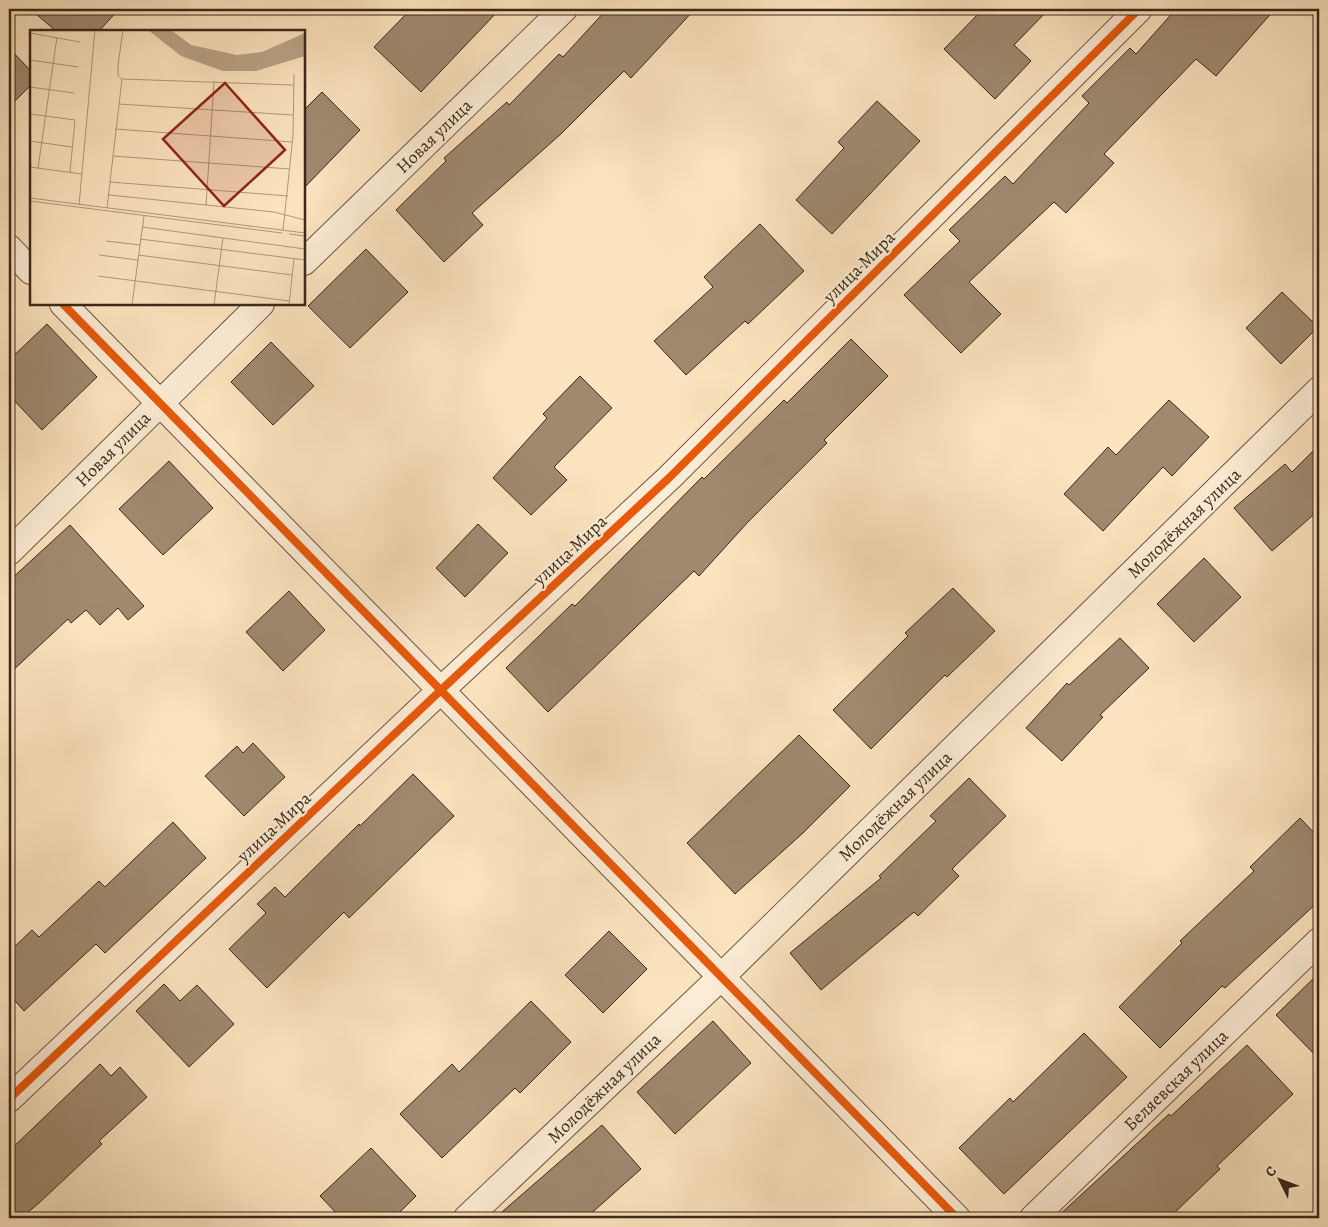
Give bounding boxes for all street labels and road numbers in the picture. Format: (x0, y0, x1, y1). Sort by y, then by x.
street label: Новая улица (391, 93, 478, 178)
street label: улица Мира (817, 225, 901, 309)
street label: Новая улица (70, 406, 156, 492)
street label: Молодёжная улица (1122, 462, 1247, 583)
street label: улица Мира (527, 509, 613, 591)
street label: Молодёжная улица (833, 745, 958, 866)
street label: улица Мира (231, 786, 317, 868)
street label: Беляевская улица (1119, 1023, 1234, 1136)
street label: Молодёжная улица (542, 1027, 667, 1148)

